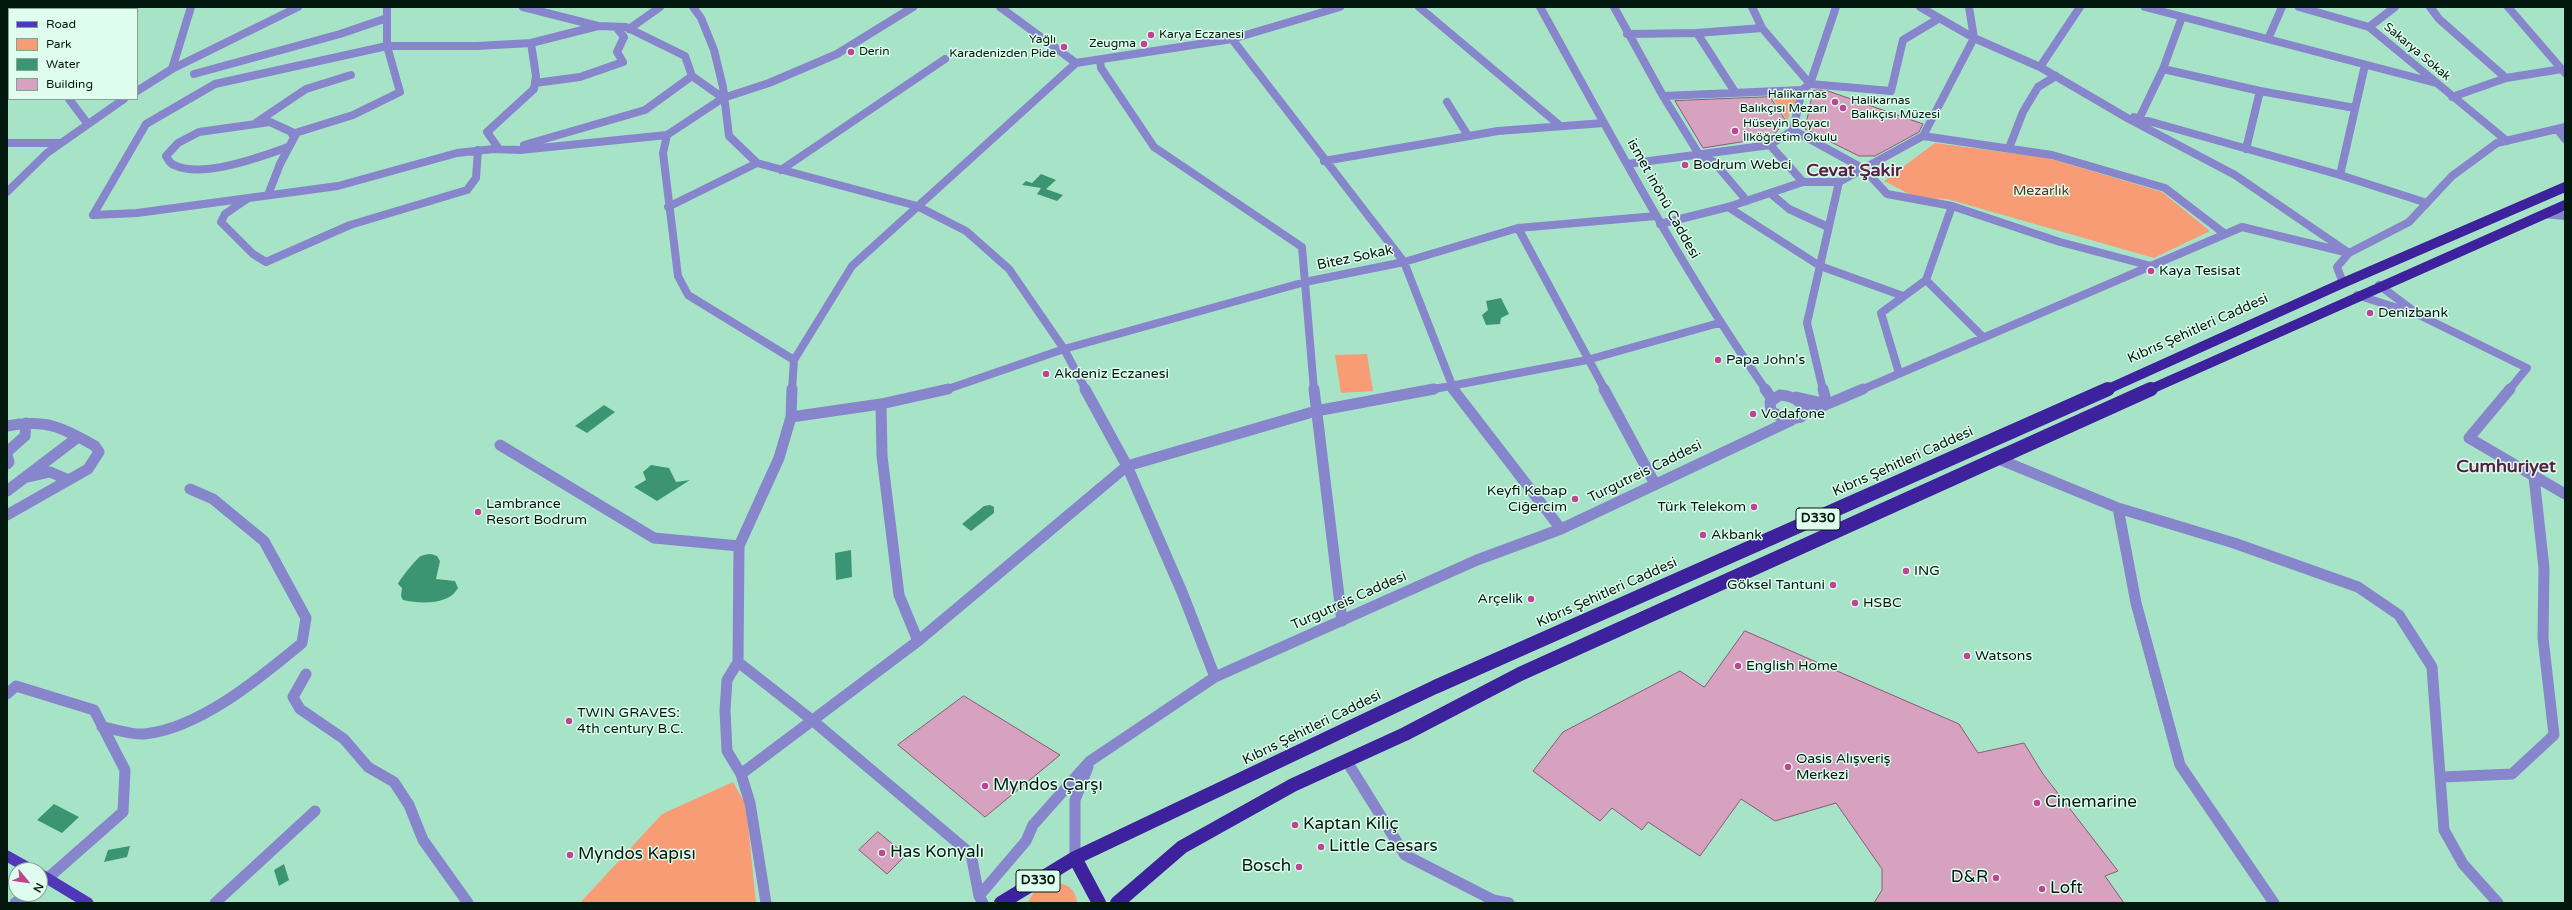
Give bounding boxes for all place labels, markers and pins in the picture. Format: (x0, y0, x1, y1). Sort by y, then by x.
place label: Karya Eczanesi (1159, 28, 1244, 42)
marker: Karya Eczanesi (1146, 30, 1156, 40)
place label: Yağlı Karadenizden Pide (949, 33, 1056, 61)
place label: Zeugma (1089, 37, 1136, 51)
marker: Zeugma (1139, 39, 1149, 49)
marker: Yağlı Karadenizden Pide (1059, 42, 1069, 52)
place label: Derin (859, 45, 889, 59)
marker: Derin (846, 47, 856, 57)
place label: Halikarnas Balıkçısı Mezarı (1740, 88, 1827, 116)
place label: Halikarnas Balıkçısı Müzesi (1851, 94, 1940, 122)
marker: Halikarnas Balıkçısı Mezarı (1830, 97, 1840, 107)
marker: Halikarnas Balıkçısı Müzesi (1838, 103, 1848, 113)
place label: Hüseyin Boyacı İlköğretim Okulu (1743, 117, 1837, 145)
marker: Hüseyin Boyacı İlköğretim Okulu (1730, 126, 1740, 136)
place label: Bodrum Webci (1693, 157, 1792, 173)
marker: Bodrum Webci (1680, 160, 1690, 170)
place label: Kaya Tesisat (2159, 263, 2241, 279)
marker: Kaya Tesisat (2146, 266, 2156, 276)
place label: Denizbank (2378, 305, 2448, 321)
marker: Denizbank (2365, 308, 2375, 318)
place label: Papa John's (1726, 352, 1805, 368)
marker: Papa John's (1713, 355, 1723, 365)
place label: Akdeniz Eczanesi (1054, 366, 1169, 382)
marker: Akdeniz Eczanesi (1041, 369, 1051, 379)
place label: Vodafone (1761, 406, 1825, 422)
marker: Vodafone (1748, 409, 1758, 419)
place label: Keyfi Kebap Ciğercim (1487, 483, 1567, 516)
marker: Keyfi Kebap Ciğercim (1570, 494, 1580, 504)
place label: Lambrance Resort Bodrum (486, 496, 587, 528)
place label: Türk Telekom (1657, 499, 1746, 515)
marker: Türk Telekom (1749, 502, 1759, 512)
marker: Lambrance Resort Bodrum (473, 507, 483, 517)
place label: Akbank (1711, 527, 1762, 543)
marker: Akbank (1698, 530, 1708, 540)
place label: ING (1914, 563, 1940, 579)
marker: ING (1901, 566, 1911, 576)
place label: Göksel Tantuni (1727, 577, 1825, 593)
marker: Göksel Tantuni (1828, 580, 1838, 590)
place label: Arçelik (1478, 591, 1523, 607)
marker: Arçelik (1526, 594, 1536, 604)
place label: HSBC (1863, 595, 1902, 611)
marker: HSBC (1850, 598, 1860, 608)
place label: Watsons (1975, 648, 2032, 664)
marker: Watsons (1962, 651, 1972, 661)
place label: English Home (1746, 658, 1838, 674)
marker: English Home (1733, 661, 1743, 671)
place label: TWIN GRAVES: 4th century B.C. (577, 705, 684, 738)
marker: TWIN GRAVES: 4th century B.C. (564, 716, 574, 726)
place label: Oasis Alışveriş Merkezi (1796, 751, 1890, 784)
marker: Oasis Alışveriş Merkezi (1783, 762, 1793, 772)
place label: Myndos Çarşı (993, 776, 1103, 796)
marker: Myndos Çarşı (980, 781, 990, 791)
place label: Cinemarine (2045, 793, 2137, 813)
marker: Cinemarine (2032, 798, 2042, 808)
place label: Kaptan Kiliç (1303, 815, 1399, 835)
marker: Kaptan Kiliç (1290, 820, 1300, 830)
place label: Little Caesars (1329, 837, 1438, 857)
marker: Little Caesars (1316, 842, 1326, 852)
place label: Has Konyalı (890, 843, 984, 863)
place label: Myndos Kapısı (578, 845, 696, 865)
marker: Has Konyalı (877, 848, 887, 858)
marker: Myndos Kapısı (565, 850, 575, 860)
place label: Bosch (1241, 857, 1291, 877)
marker: Bosch (1294, 862, 1304, 872)
place label: D&R (1951, 868, 1988, 888)
marker: D&R (1991, 873, 2001, 883)
place label: Loft (2050, 879, 2083, 899)
marker: Loft (2037, 884, 2047, 894)

